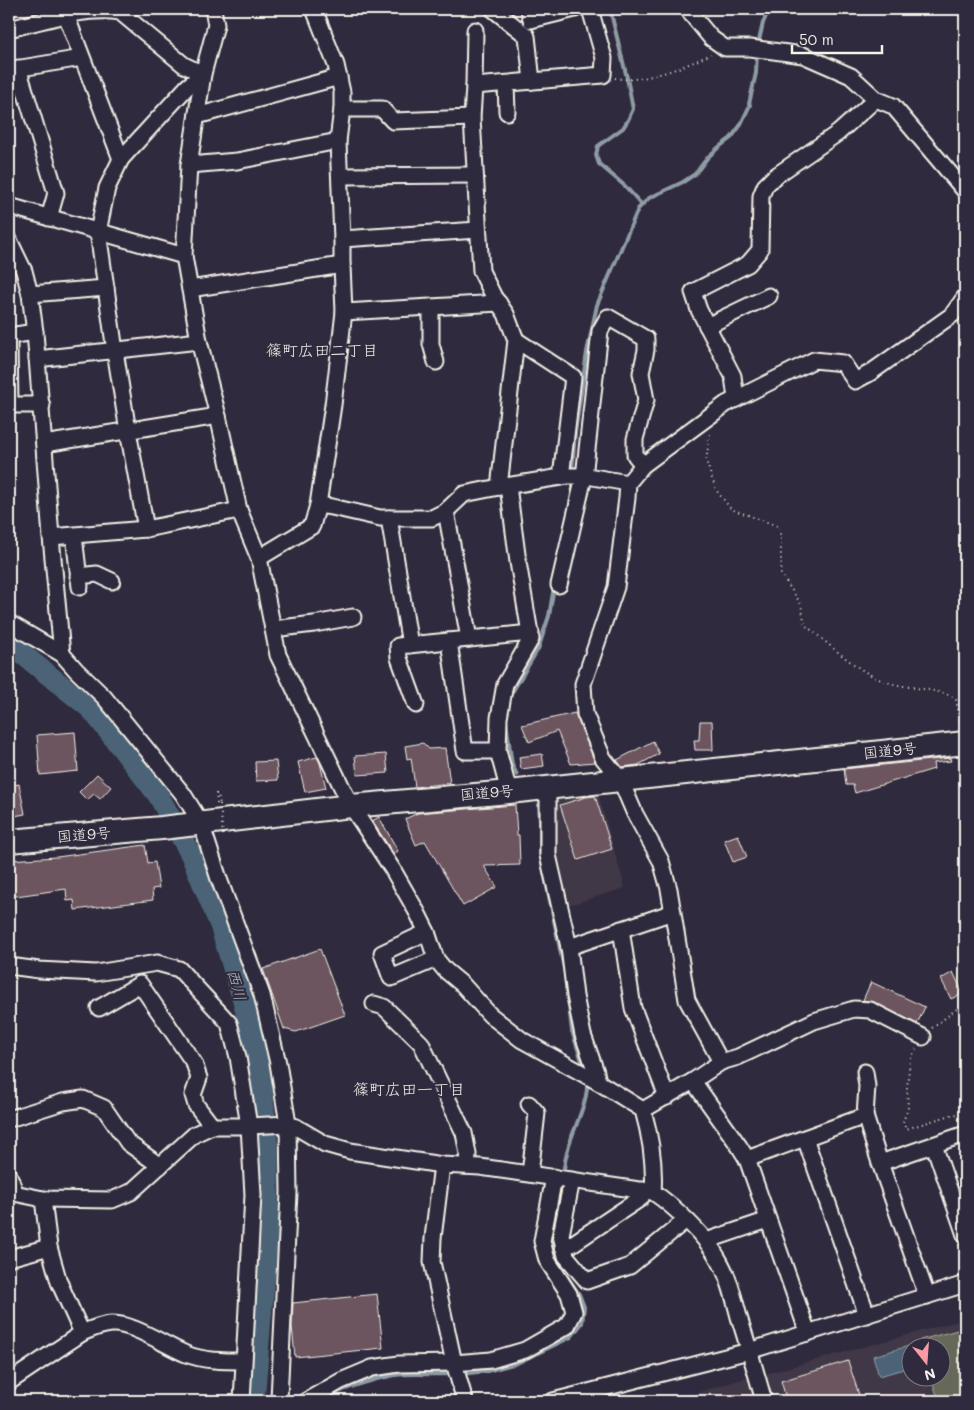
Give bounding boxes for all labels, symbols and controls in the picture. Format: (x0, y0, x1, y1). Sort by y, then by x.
scale bar (792, 22, 882, 54)
text: 50 m (799, 29, 834, 49)
district label: 篠町広田二丁目 (266, 339, 378, 360)
street label: 国道9号 (862, 737, 918, 763)
street label: 国道9号 (459, 780, 515, 804)
street label: 国道9号 (56, 822, 112, 846)
water label: 西川 (223, 967, 252, 1003)
district label: 篠町広田一丁目 (353, 1078, 465, 1099)
north arrow (902, 1338, 952, 1388)
text: N (922, 1364, 938, 1386)

